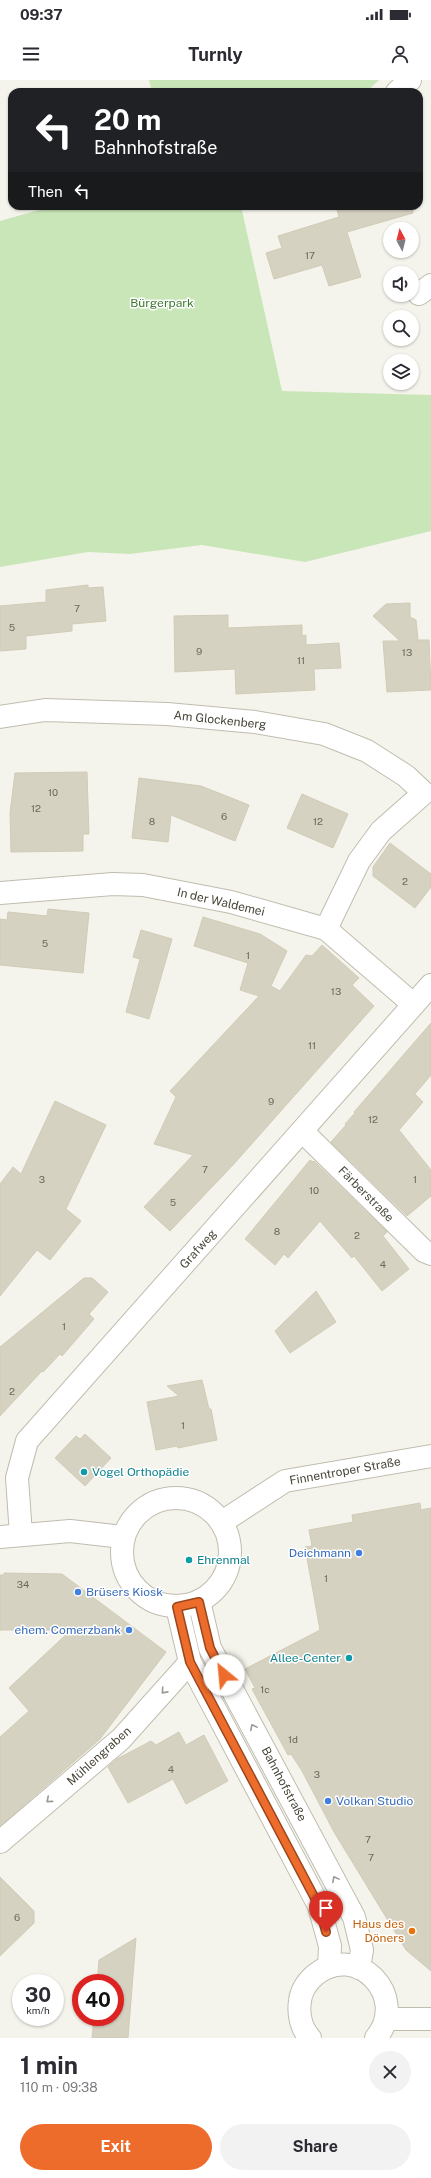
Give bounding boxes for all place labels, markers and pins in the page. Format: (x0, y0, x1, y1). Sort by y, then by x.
place label: Vogel Orthopädie (92, 1465, 189, 1479)
marker: Vogel Orthopädie (79, 1467, 89, 1477)
place label: Deichmann (289, 1546, 351, 1560)
marker: Deichmann (354, 1548, 364, 1558)
place label: Ehrenmal (197, 1553, 251, 1567)
marker: Ehrenmal (184, 1555, 194, 1565)
place label: Brüsers Kiosk (86, 1585, 163, 1599)
marker: Brüsers Kiosk (73, 1587, 83, 1597)
place label: ehem. Comerzbank (14, 1623, 121, 1637)
marker: ehem. Comerzbank (124, 1625, 134, 1635)
place label: Allee-Center (270, 1651, 341, 1665)
marker: Allee-Center (344, 1653, 354, 1663)
place label: Volkan Studio (336, 1794, 414, 1808)
marker: Volkan Studio (323, 1796, 333, 1806)
pin (309, 1891, 343, 1932)
place label: Haus des Döners (352, 1917, 404, 1945)
marker: Haus des Döners (407, 1926, 417, 1936)

